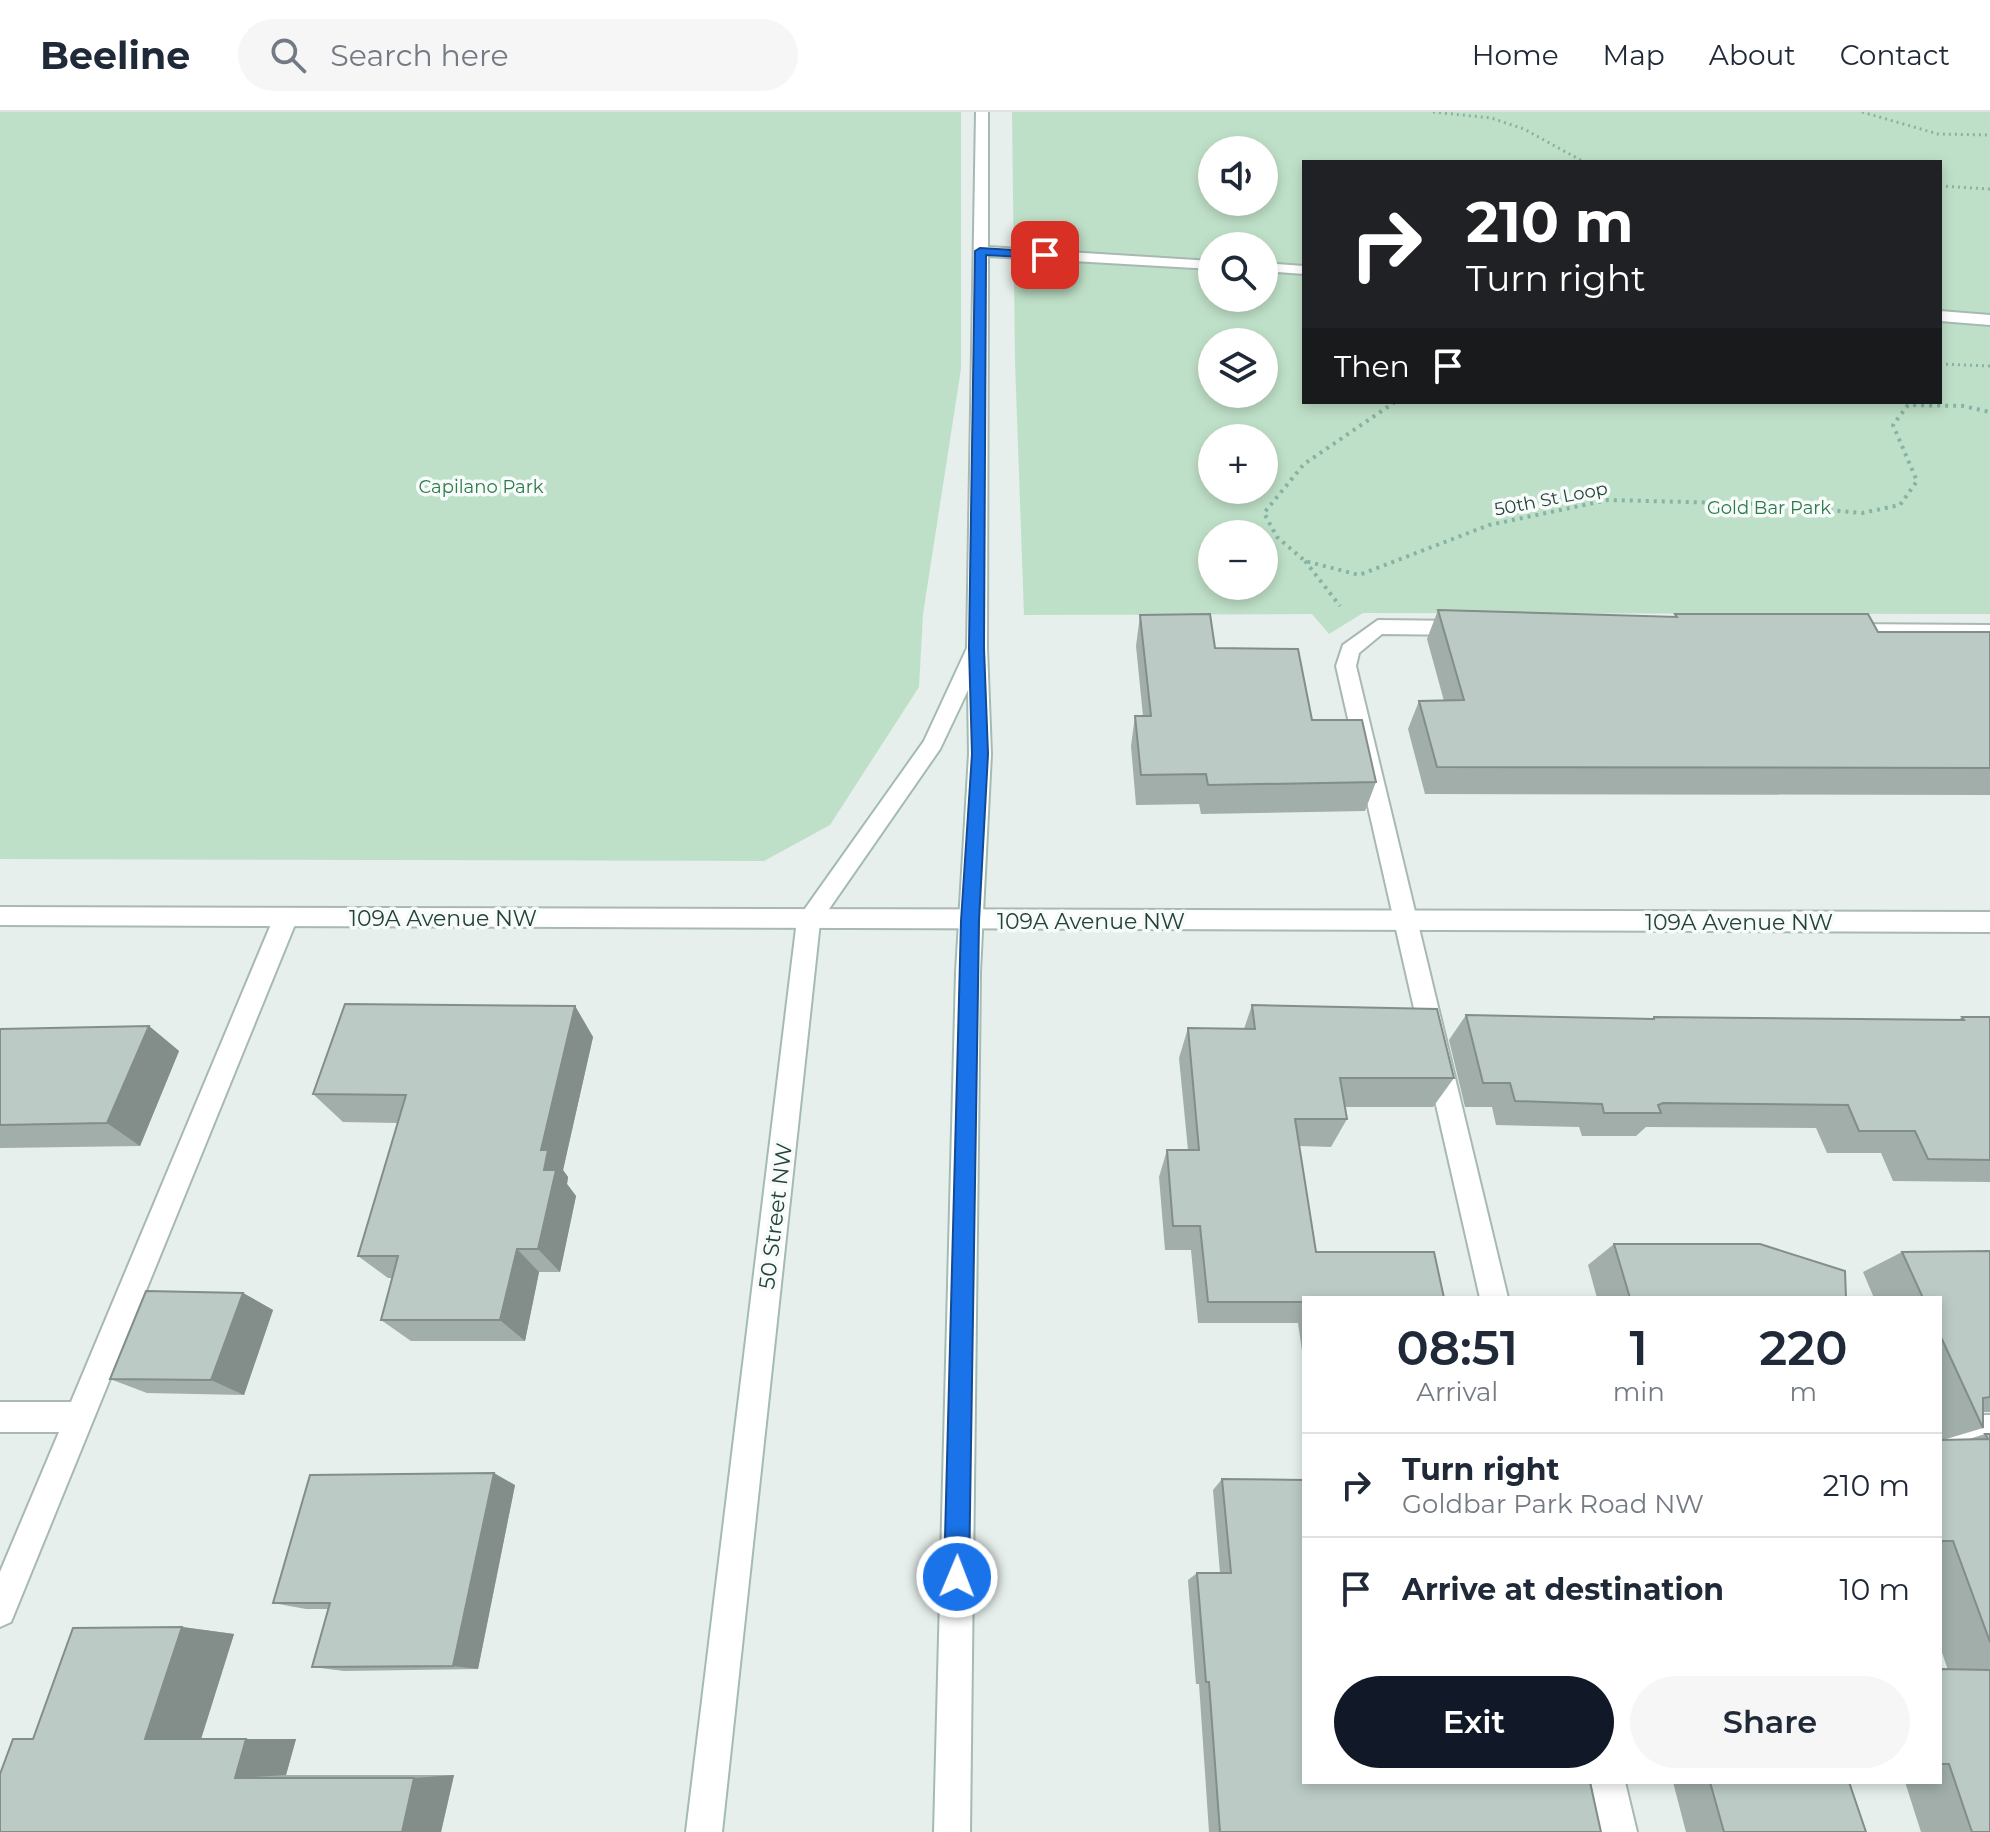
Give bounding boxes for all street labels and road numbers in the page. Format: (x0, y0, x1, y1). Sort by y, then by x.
street label: 50th St Loop (1493, 477, 1609, 521)
street label: 109A Avenue NW (349, 905, 537, 932)
street label: 109A Avenue NW (997, 908, 1185, 935)
street label: 109A Avenue NW (1645, 909, 1833, 936)
street label: 50 Street NW (753, 1141, 798, 1291)

